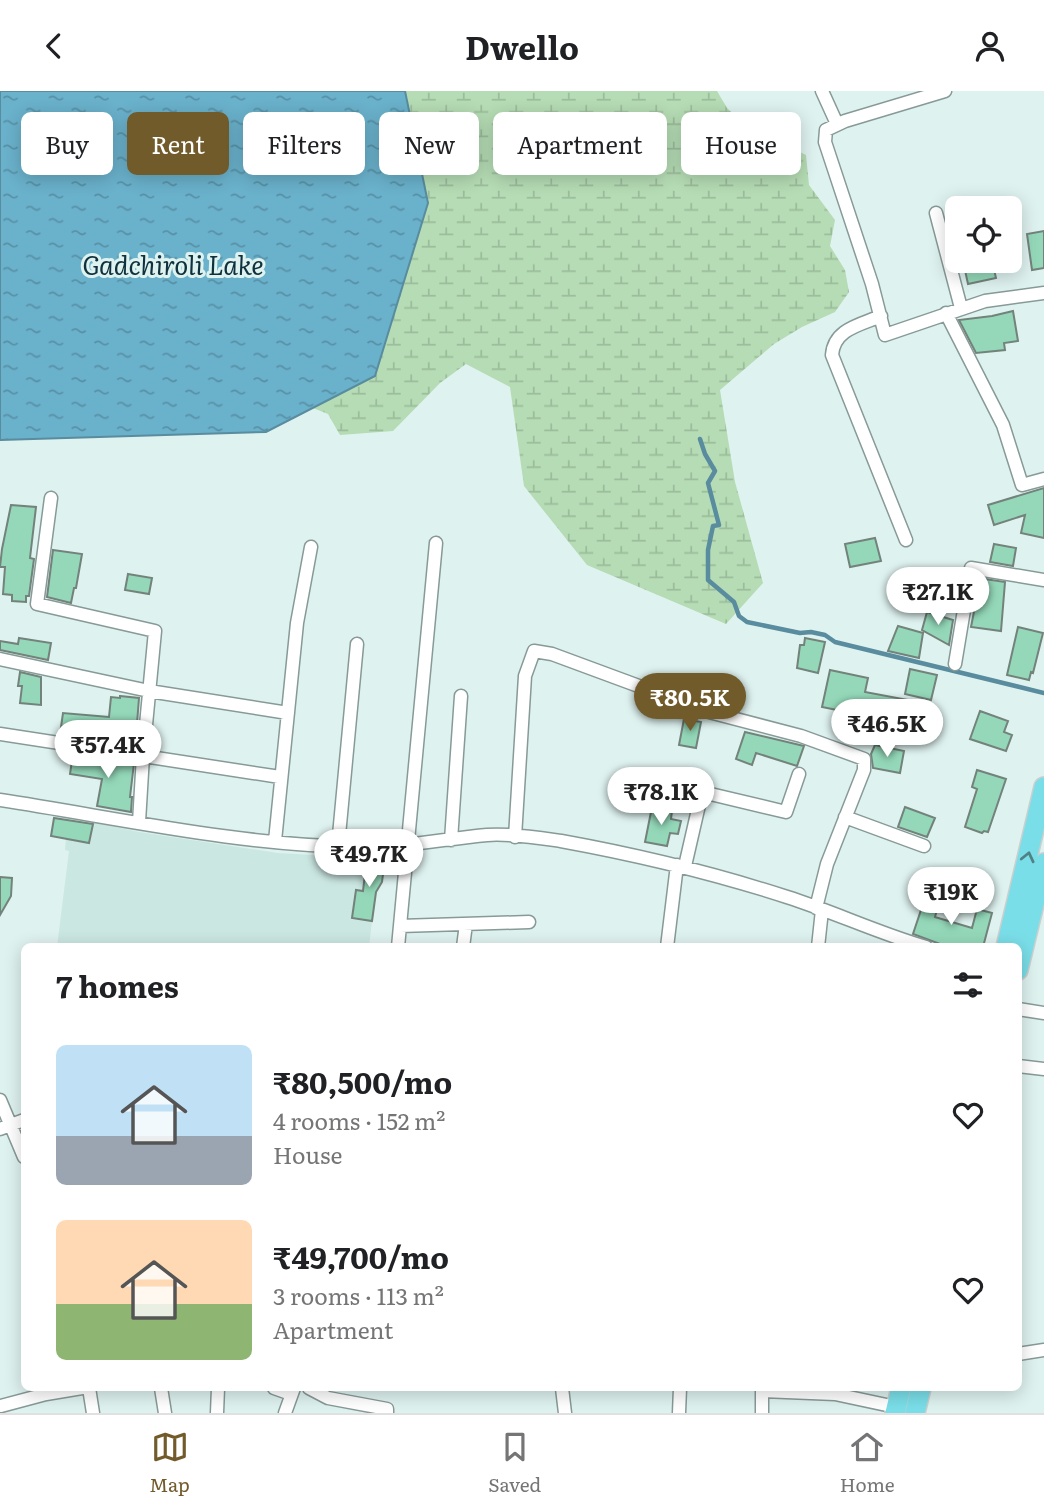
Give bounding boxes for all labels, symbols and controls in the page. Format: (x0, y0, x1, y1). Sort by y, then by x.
text: Dwello (465, 22, 579, 70)
icon: back (35, 27, 73, 65)
icon: person (971, 27, 1009, 65)
chip: Buy (21, 112, 113, 175)
chip: Rent (127, 112, 229, 175)
chip: Filters (243, 112, 365, 175)
chip: New (379, 112, 479, 175)
chip: Apartment (493, 112, 667, 175)
chip: House (681, 112, 801, 175)
map controls (945, 196, 1022, 273)
button: locate (945, 196, 1022, 273)
water label: Gadchiroli Lake (82, 244, 264, 283)
pin: ₹27.1K (881, 567, 995, 627)
text: ₹27.1K (902, 573, 974, 607)
pin: ₹80.5K (633, 673, 747, 733)
text: ₹80.5K (650, 679, 730, 713)
pin: ₹46.5K (830, 699, 944, 759)
text: ₹46.5K (847, 705, 927, 739)
pin: ₹57.4K (51, 721, 165, 780)
text: ₹57.4K (70, 726, 146, 760)
pin: ₹78.1K (604, 767, 718, 827)
text: ₹78.1K (623, 773, 699, 807)
pin: ₹49.7K (312, 829, 426, 889)
text: ₹49.7K (330, 835, 408, 869)
one-way arrow (1020, 851, 1034, 863)
pin: ₹19K (910, 867, 992, 927)
text: ₹19K (924, 873, 978, 907)
text: 7 homes (56, 963, 179, 1007)
icon: filters (949, 966, 987, 1004)
text: ₹80,500/mo (273, 1059, 452, 1103)
icon: home (112, 1073, 196, 1157)
icon: heart (949, 1096, 987, 1134)
text: 4 rooms · 152 m² (273, 1103, 446, 1137)
text: House (273, 1137, 342, 1171)
text: ₹49,700/mo (273, 1234, 449, 1278)
icon: home (112, 1248, 196, 1332)
icon: heart (949, 1271, 987, 1309)
text: 3 rooms · 113 m² (273, 1278, 444, 1312)
text: Apartment (273, 1312, 393, 1346)
tab: Map (149, 1428, 190, 1498)
tab: Saved (488, 1428, 541, 1498)
tab: Home (840, 1428, 895, 1498)

